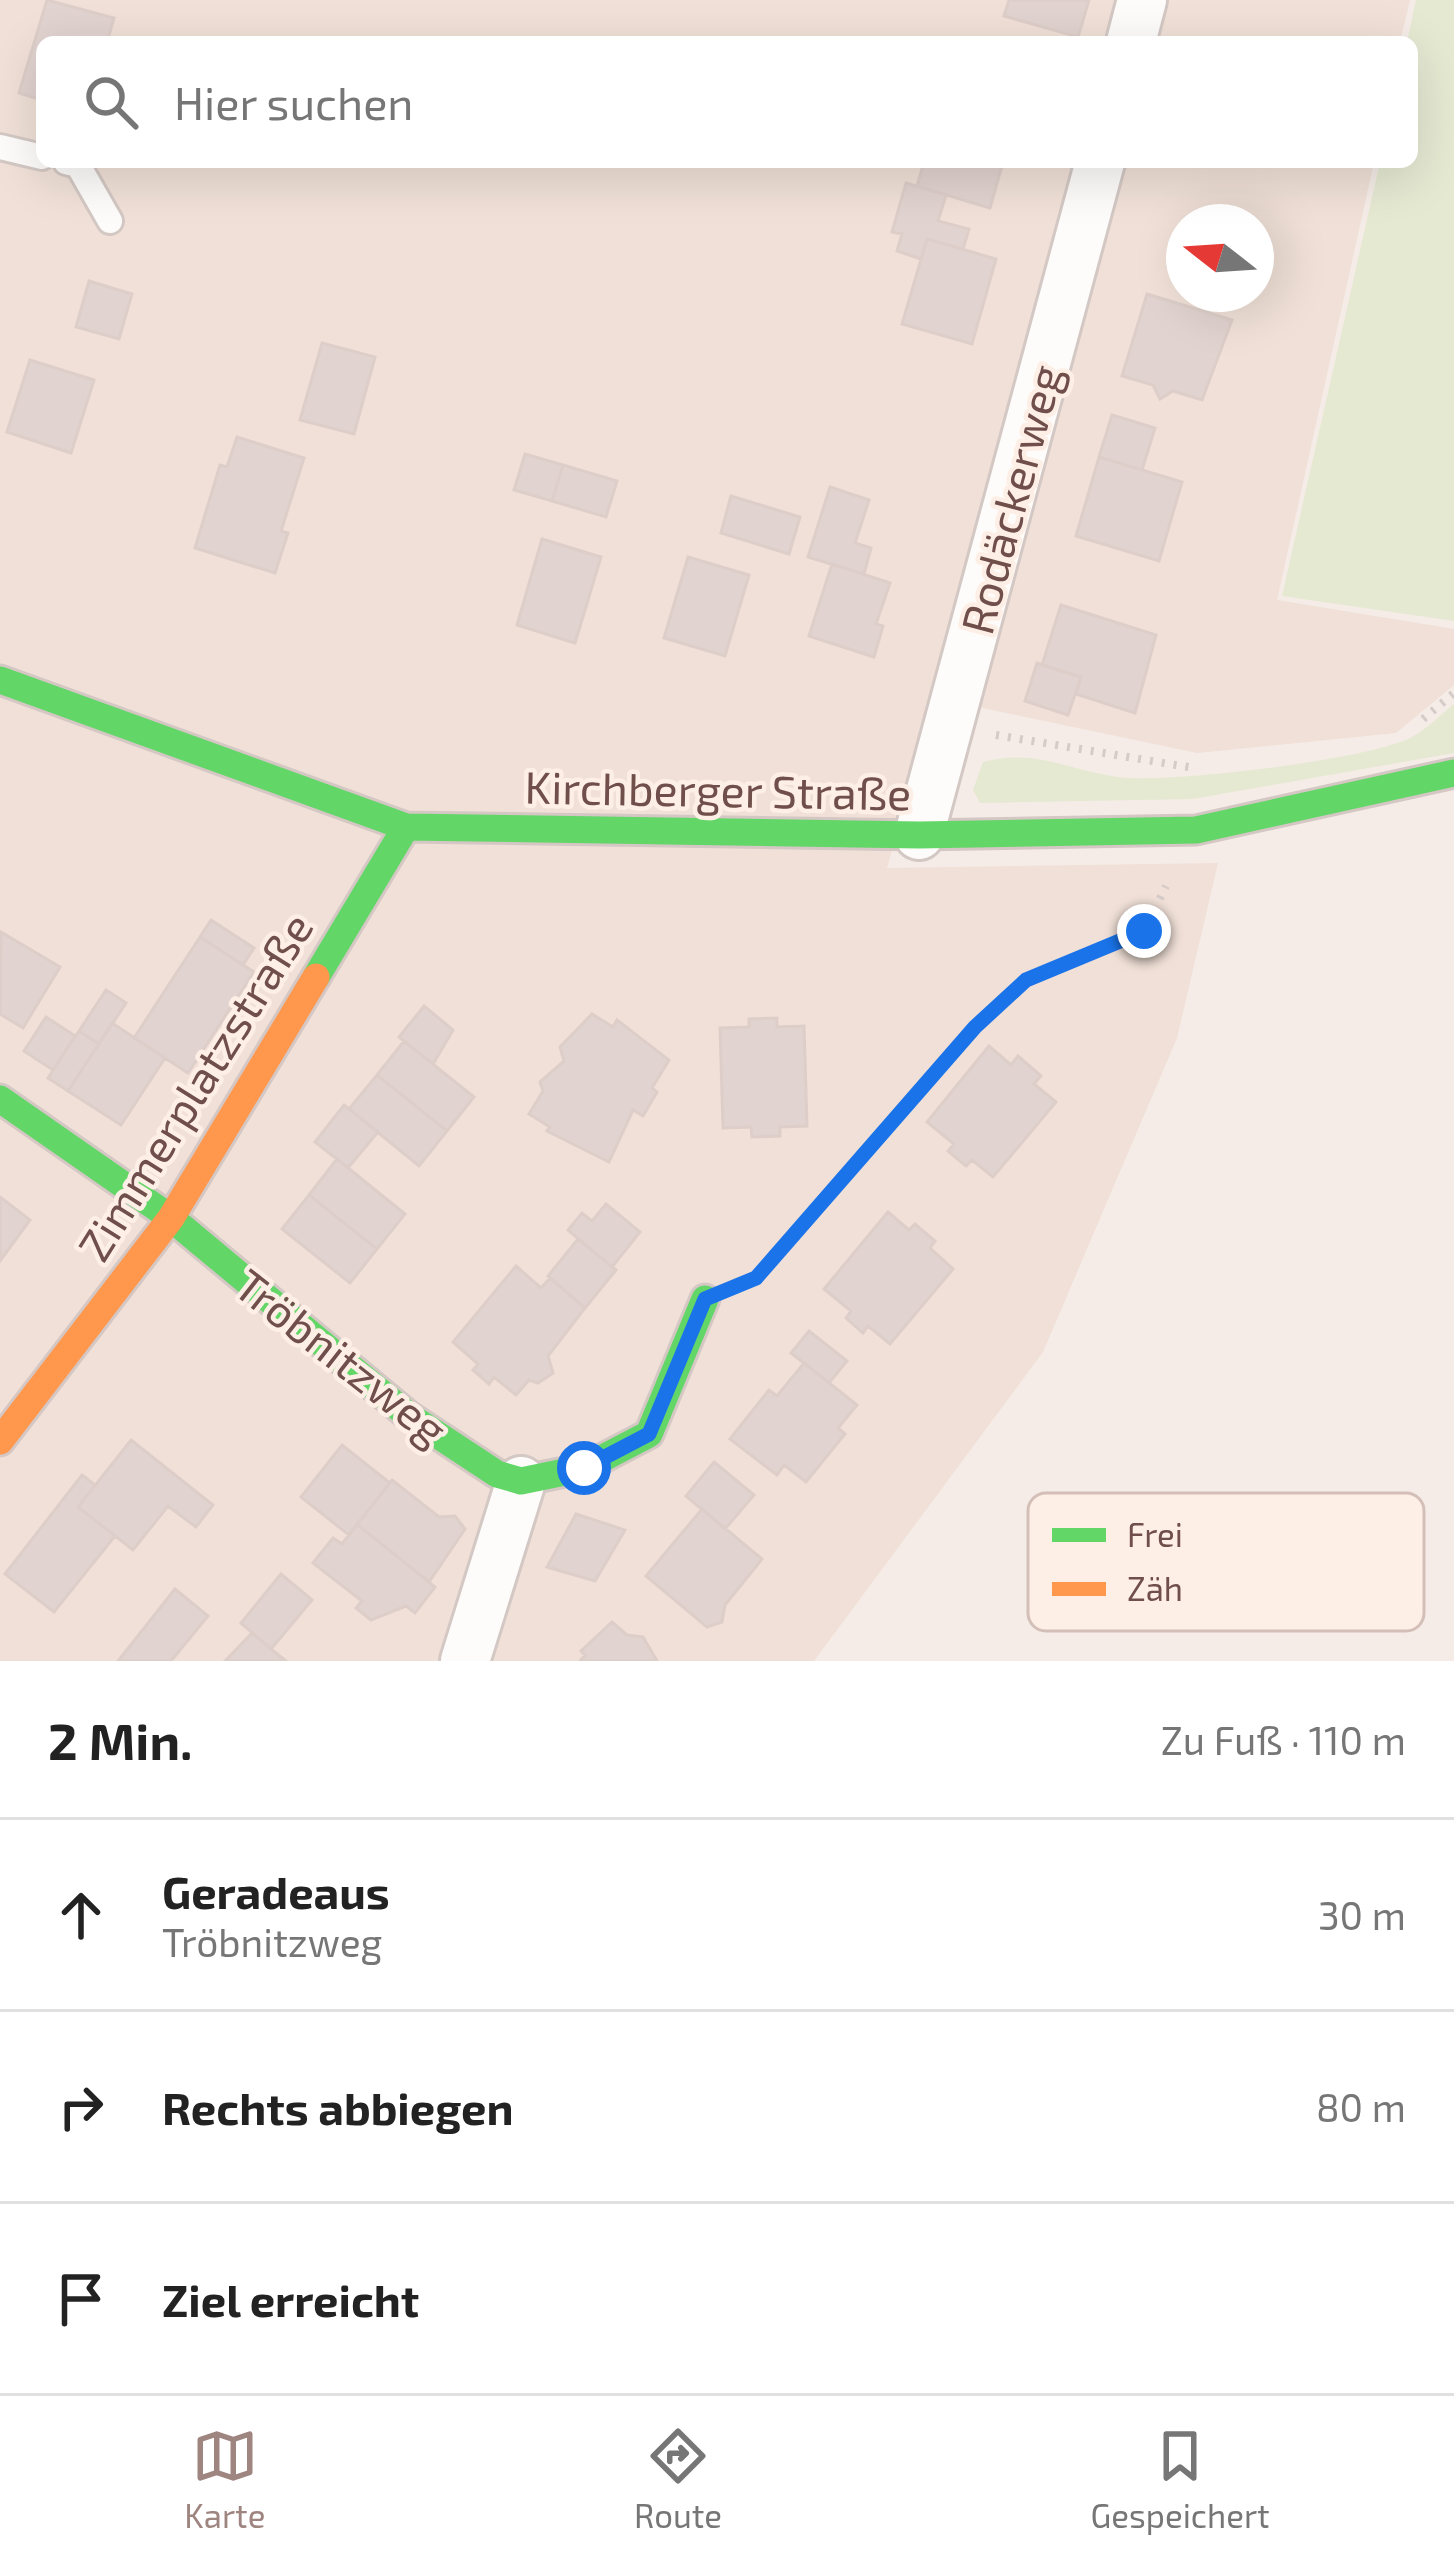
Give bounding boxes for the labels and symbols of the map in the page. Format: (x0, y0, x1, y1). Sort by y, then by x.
north arrow (1166, 204, 1274, 312)
street label: Rodäckerweg (948, 359, 1072, 639)
street label: Kirchberger Straße (524, 759, 912, 819)
street label: Zimmerplatzstraße (65, 902, 323, 1270)
route end (1117, 904, 1171, 958)
street label: Tröbnitzweg (225, 1256, 459, 1456)
route start (557, 1441, 611, 1495)
legend (1028, 1493, 1424, 1631)
text: Frei (1127, 1514, 1183, 1554)
text: Zäh (1127, 1568, 1183, 1608)

